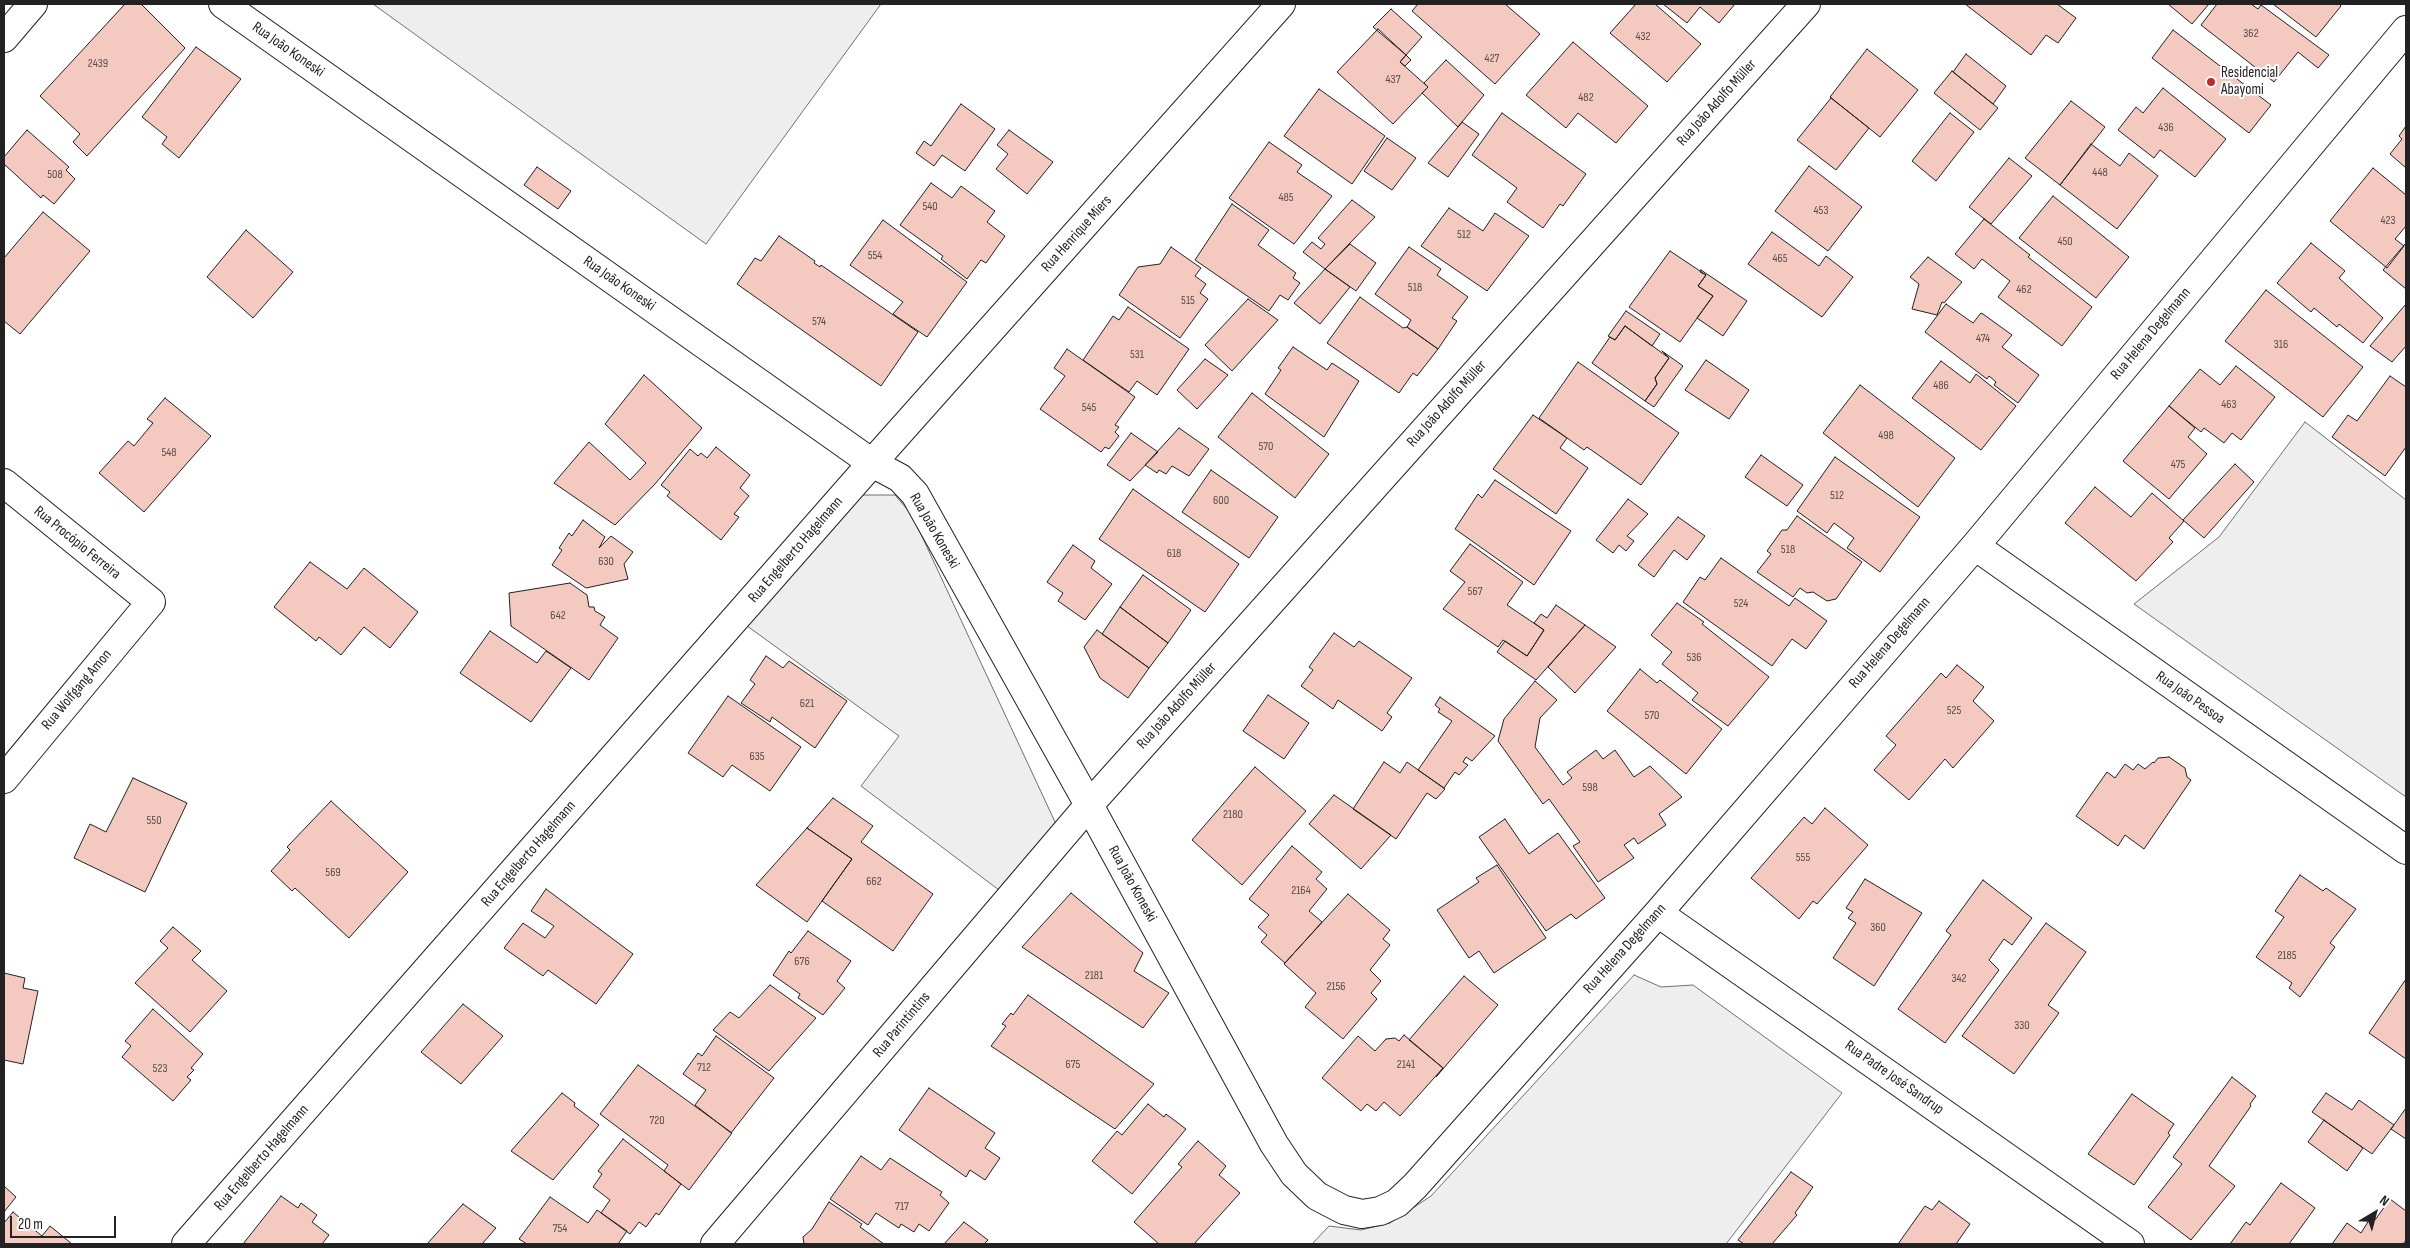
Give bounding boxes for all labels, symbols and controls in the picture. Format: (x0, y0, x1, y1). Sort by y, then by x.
street label: Rua João Koneski (248, 18, 328, 82)
house number: 362 (2243, 27, 2259, 41)
house number: 432 (1635, 30, 1651, 44)
house number: 427 (1485, 52, 1499, 66)
street label: Rua João Adolfo Müller (1673, 56, 1761, 150)
house number: 2439 (88, 57, 108, 71)
place label: Residencial Abayomi (2221, 64, 2278, 99)
house number: 437 (1386, 73, 1400, 87)
marker: Residencial Abayomi (2205, 76, 2217, 88)
house number: 482 (1578, 91, 1594, 105)
house number: 436 (2158, 121, 2174, 135)
house number: 448 (2092, 166, 2108, 180)
house number: 508 (47, 168, 63, 182)
house number: 485 (1278, 191, 1294, 205)
street label: Rua Henrique Miers (1038, 192, 1116, 276)
house number: 540 (922, 200, 938, 214)
house number: 453 (1814, 204, 1828, 218)
house number: 423 (2380, 214, 2396, 228)
house number: 512 (1457, 228, 1471, 242)
house number: 450 (2057, 235, 2073, 249)
house number: 554 (868, 249, 882, 263)
street label: Rua João Koneski (579, 252, 659, 316)
house number: 465 (1772, 252, 1788, 266)
house number: 518 (1408, 281, 1422, 295)
house number: 462 (2016, 283, 2032, 297)
street label: Rua Helena Degelmann (2107, 284, 2195, 384)
house number: 515 (1181, 294, 1195, 308)
house number: 574 (812, 315, 826, 329)
house number: 474 (1976, 332, 1990, 346)
house number: 316 (2274, 338, 2288, 352)
house number: 531 (1130, 348, 1144, 362)
street label: Rua João Adolfo Müller (1403, 357, 1491, 451)
house number: 486 (1933, 379, 1949, 393)
house number: 463 (2221, 398, 2237, 412)
house number: 545 (1082, 401, 1096, 415)
house number: 498 (1878, 429, 1894, 443)
house number: 570 (1259, 440, 1273, 454)
house number: 548 (161, 446, 177, 460)
house number: 475 (2171, 458, 2185, 472)
house number: 512 (1830, 489, 1844, 503)
street label: Rua João Koneski (905, 490, 963, 572)
street label: Rua Engelberto Hagelmann (745, 493, 847, 607)
house number: 600 (1213, 494, 1229, 508)
street label: Rua Procópio Ferreira (30, 503, 124, 583)
house number: 518 (1781, 543, 1795, 557)
house number: 618 (1167, 547, 1181, 561)
house number: 630 (598, 555, 614, 569)
house number: 567 (1468, 585, 1482, 599)
street label: Rua Helena Degelmann (1846, 594, 1934, 692)
house number: 524 (1734, 597, 1748, 611)
house number: 642 (550, 609, 566, 623)
street label: Rua Wolfgang Amon (38, 646, 116, 734)
house number: 536 (1686, 651, 1702, 665)
street label: Rua João Adolfo Müller (1133, 659, 1221, 753)
street label: Rua João Pessoa (2152, 668, 2228, 728)
house number: 621 (800, 697, 814, 711)
house number: 525 (1947, 704, 1961, 718)
house number: 570 (1645, 709, 1659, 723)
house number: 635 (749, 750, 765, 764)
house number: 598 (1582, 781, 1598, 795)
street label: Rua Engelberto Hagelmann (478, 797, 580, 911)
house number: 2180 (1223, 808, 1243, 822)
house number: 550 (147, 814, 161, 828)
street label: Rua João Koneski (1104, 843, 1160, 925)
house number: 555 (1796, 851, 1810, 865)
house number: 569 (325, 866, 341, 880)
house number: 662 (866, 875, 882, 889)
house number: 2164 (1291, 884, 1311, 898)
street label: Rua Helena Degelmann (1580, 900, 1670, 998)
house number: 360 (1870, 921, 1886, 935)
house number: 2185 (2277, 949, 2297, 963)
house number: 676 (794, 955, 810, 969)
house number: 2181 (1085, 969, 1103, 983)
house number: 342 (1951, 972, 1967, 986)
house number: 2156 (1326, 980, 1346, 994)
street label: Rua Parintintins (869, 989, 935, 1061)
house number: 330 (2014, 1019, 2030, 1033)
street label: Rua Padre José Sandrup (1841, 1037, 1947, 1119)
house number: 675 (1066, 1058, 1080, 1072)
house number: 2141 (1397, 1058, 1415, 1072)
house number: 712 (697, 1061, 711, 1075)
house number: 523 (153, 1062, 167, 1076)
street label: Rua Engelberto Hagelmann (211, 1101, 313, 1215)
house number: 720 (649, 1114, 665, 1128)
north arrow (2350, 1188, 2400, 1238)
text: N (2376, 1192, 2392, 1210)
house number: 717 (895, 1200, 909, 1214)
scale bar (12, 1206, 119, 1238)
text: 20 m (18, 1215, 43, 1234)
house number: 754 (553, 1222, 567, 1236)

